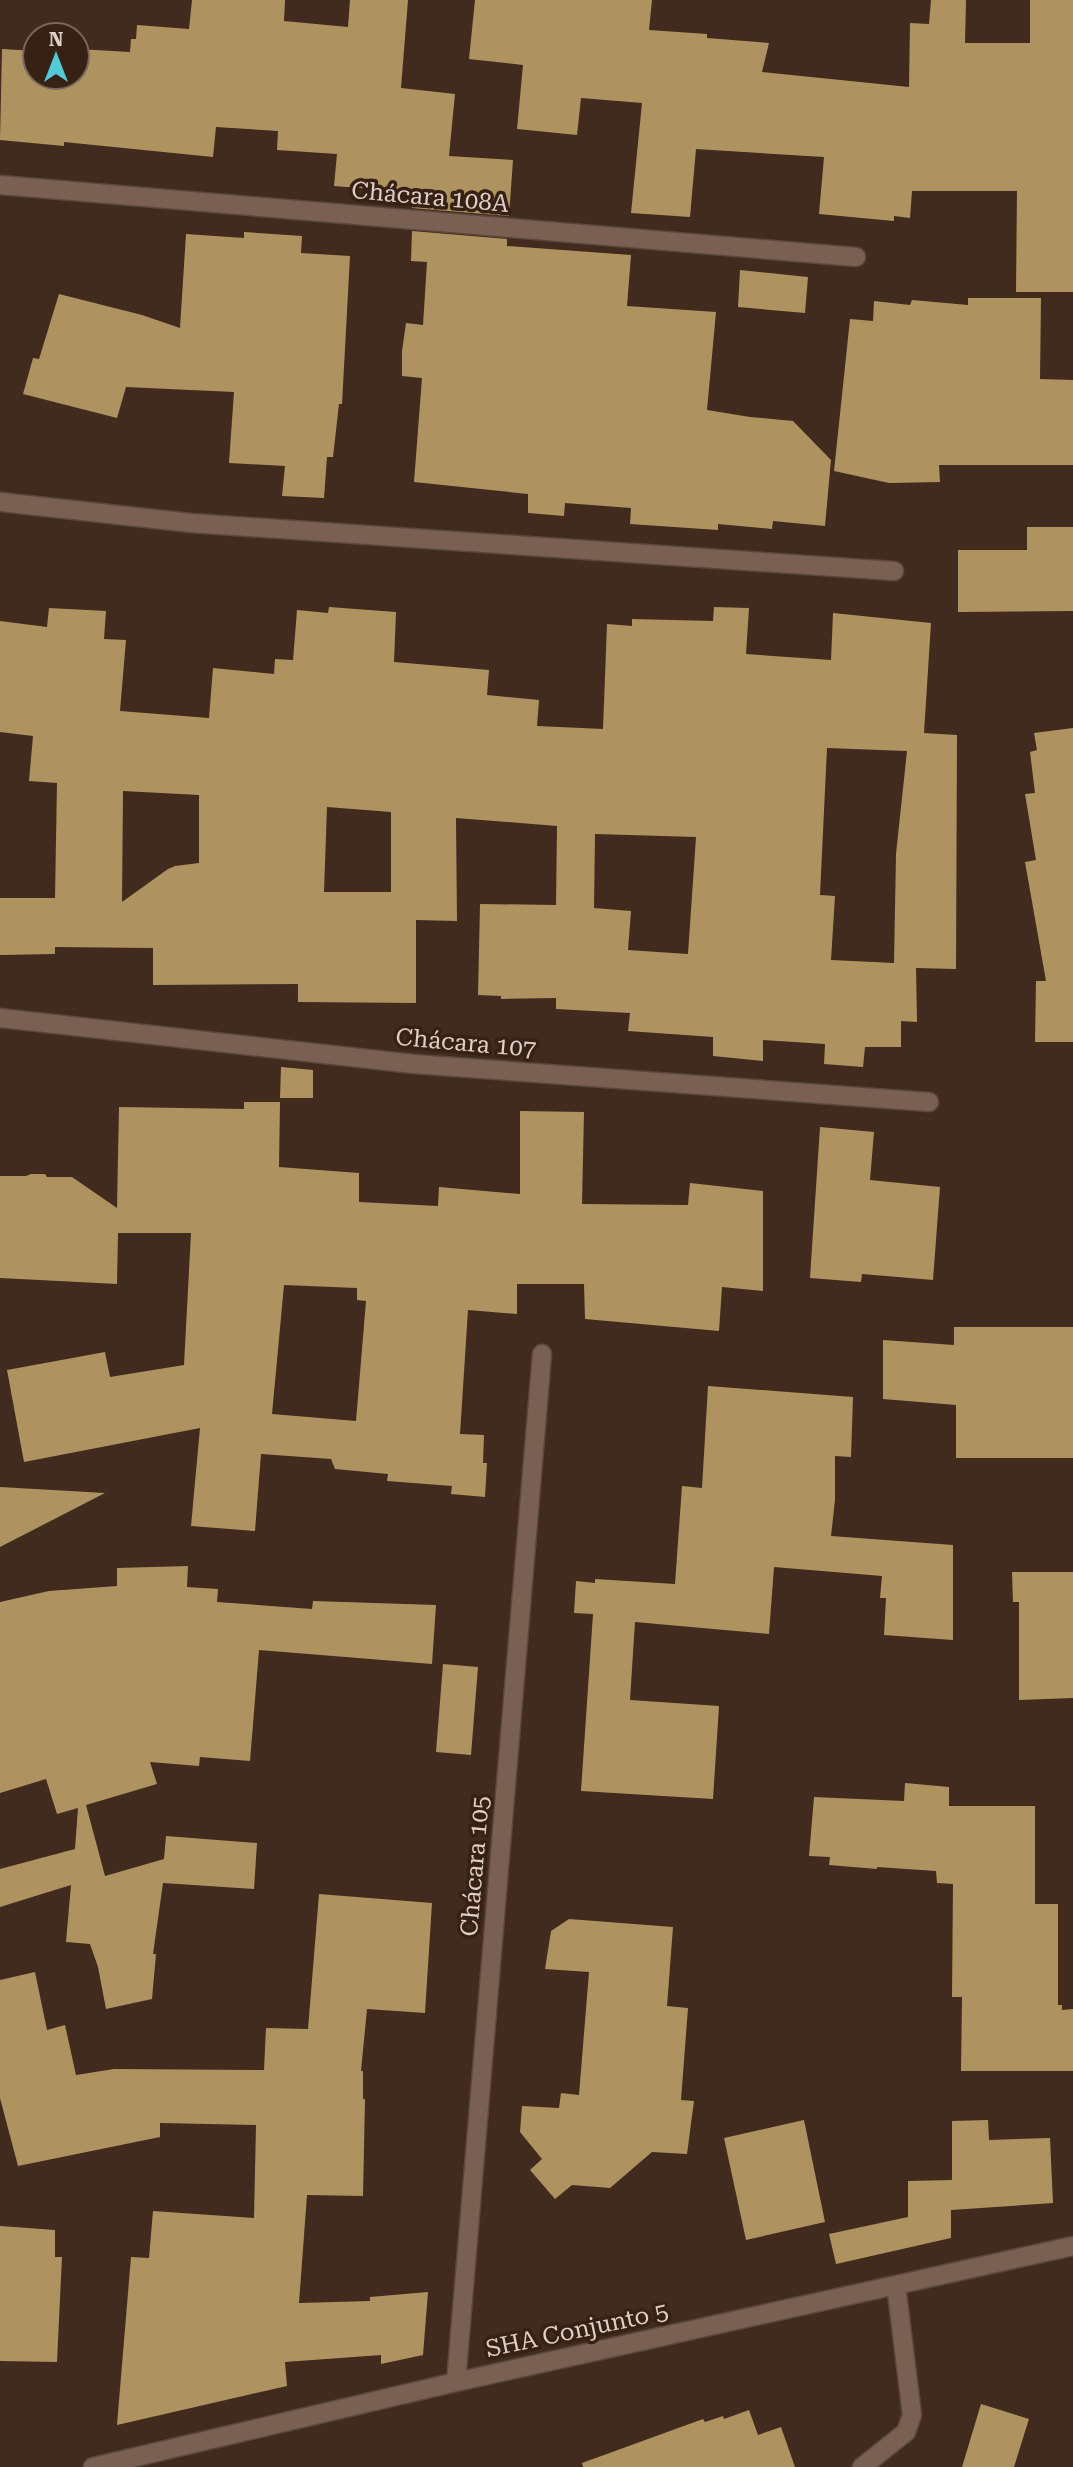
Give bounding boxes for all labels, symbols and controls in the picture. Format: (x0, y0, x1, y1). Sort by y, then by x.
north arrow (21, 21, 91, 91)
text: N (49, 28, 64, 51)
street label: Chácara 108A (350, 176, 510, 218)
street label: Chácara 107 (395, 1023, 537, 1063)
street label: Chácara 105 (455, 1795, 495, 1937)
street label: SHA Conjunto 5 (483, 2297, 671, 2363)

